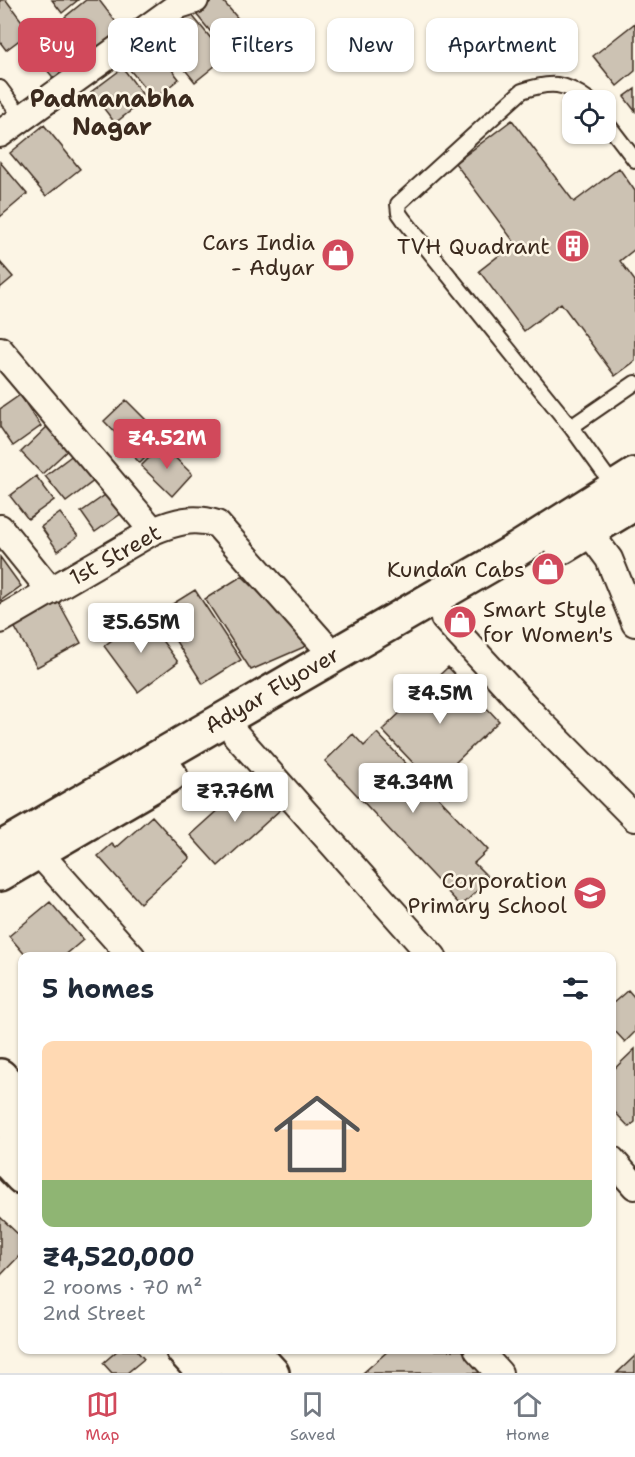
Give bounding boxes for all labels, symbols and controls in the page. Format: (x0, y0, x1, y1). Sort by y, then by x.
chip: Buy (18, 18, 96, 72)
chip: Rent (108, 18, 198, 72)
chip: Filters (210, 18, 315, 72)
chip: New (327, 18, 414, 72)
chip: Apartment (426, 18, 578, 72)
district label: Padmanabha Nagar (30, 83, 195, 143)
map controls (562, 90, 616, 144)
button: locate (562, 90, 616, 144)
place label: Cars India - Adyar (202, 228, 315, 282)
building icon: TVH Quadrant (555, 228, 591, 264)
place label: TVH Quadrant (397, 232, 550, 261)
shop icon: Cars India - Adyar (320, 237, 356, 273)
pin: ₹4.52M (118, 419, 216, 470)
text: ₹4.52M (127, 425, 207, 451)
street label: 1st Street (64, 518, 166, 592)
shop icon: Kundan Cabs (530, 551, 566, 587)
place label: Kundan Cabs (387, 555, 525, 584)
place label: Smart Style for Women's (483, 595, 613, 649)
pin: ₹5.65M (92, 603, 190, 654)
shop icon: Smart Style for Women's (442, 604, 478, 640)
text: ₹5.65M (102, 609, 180, 635)
street label: Adyar Flyover (199, 640, 345, 740)
pin: ₹4.5M (398, 674, 482, 725)
text: ₹4.5M (407, 680, 473, 706)
pin: ₹4.34M (364, 763, 462, 814)
text: ₹4.34M (373, 769, 453, 795)
pin: ₹7.76M (186, 772, 284, 823)
text: ₹7.76M (196, 778, 274, 804)
place label: Corporation Primary School (408, 866, 567, 920)
school or university icon: Corporation Primary School (572, 875, 608, 911)
text: 5 homes (42, 971, 154, 1006)
icon: filters (559, 972, 592, 1005)
icon: home (263, 1080, 371, 1188)
text: ₹4,520,000 (42, 1239, 195, 1274)
text: 2 rooms · 70 m² (42, 1274, 203, 1300)
text: 2nd Street (42, 1300, 146, 1326)
tab: Map (85, 1388, 119, 1445)
tab: Saved (290, 1388, 335, 1445)
tab: Home (506, 1388, 550, 1445)

